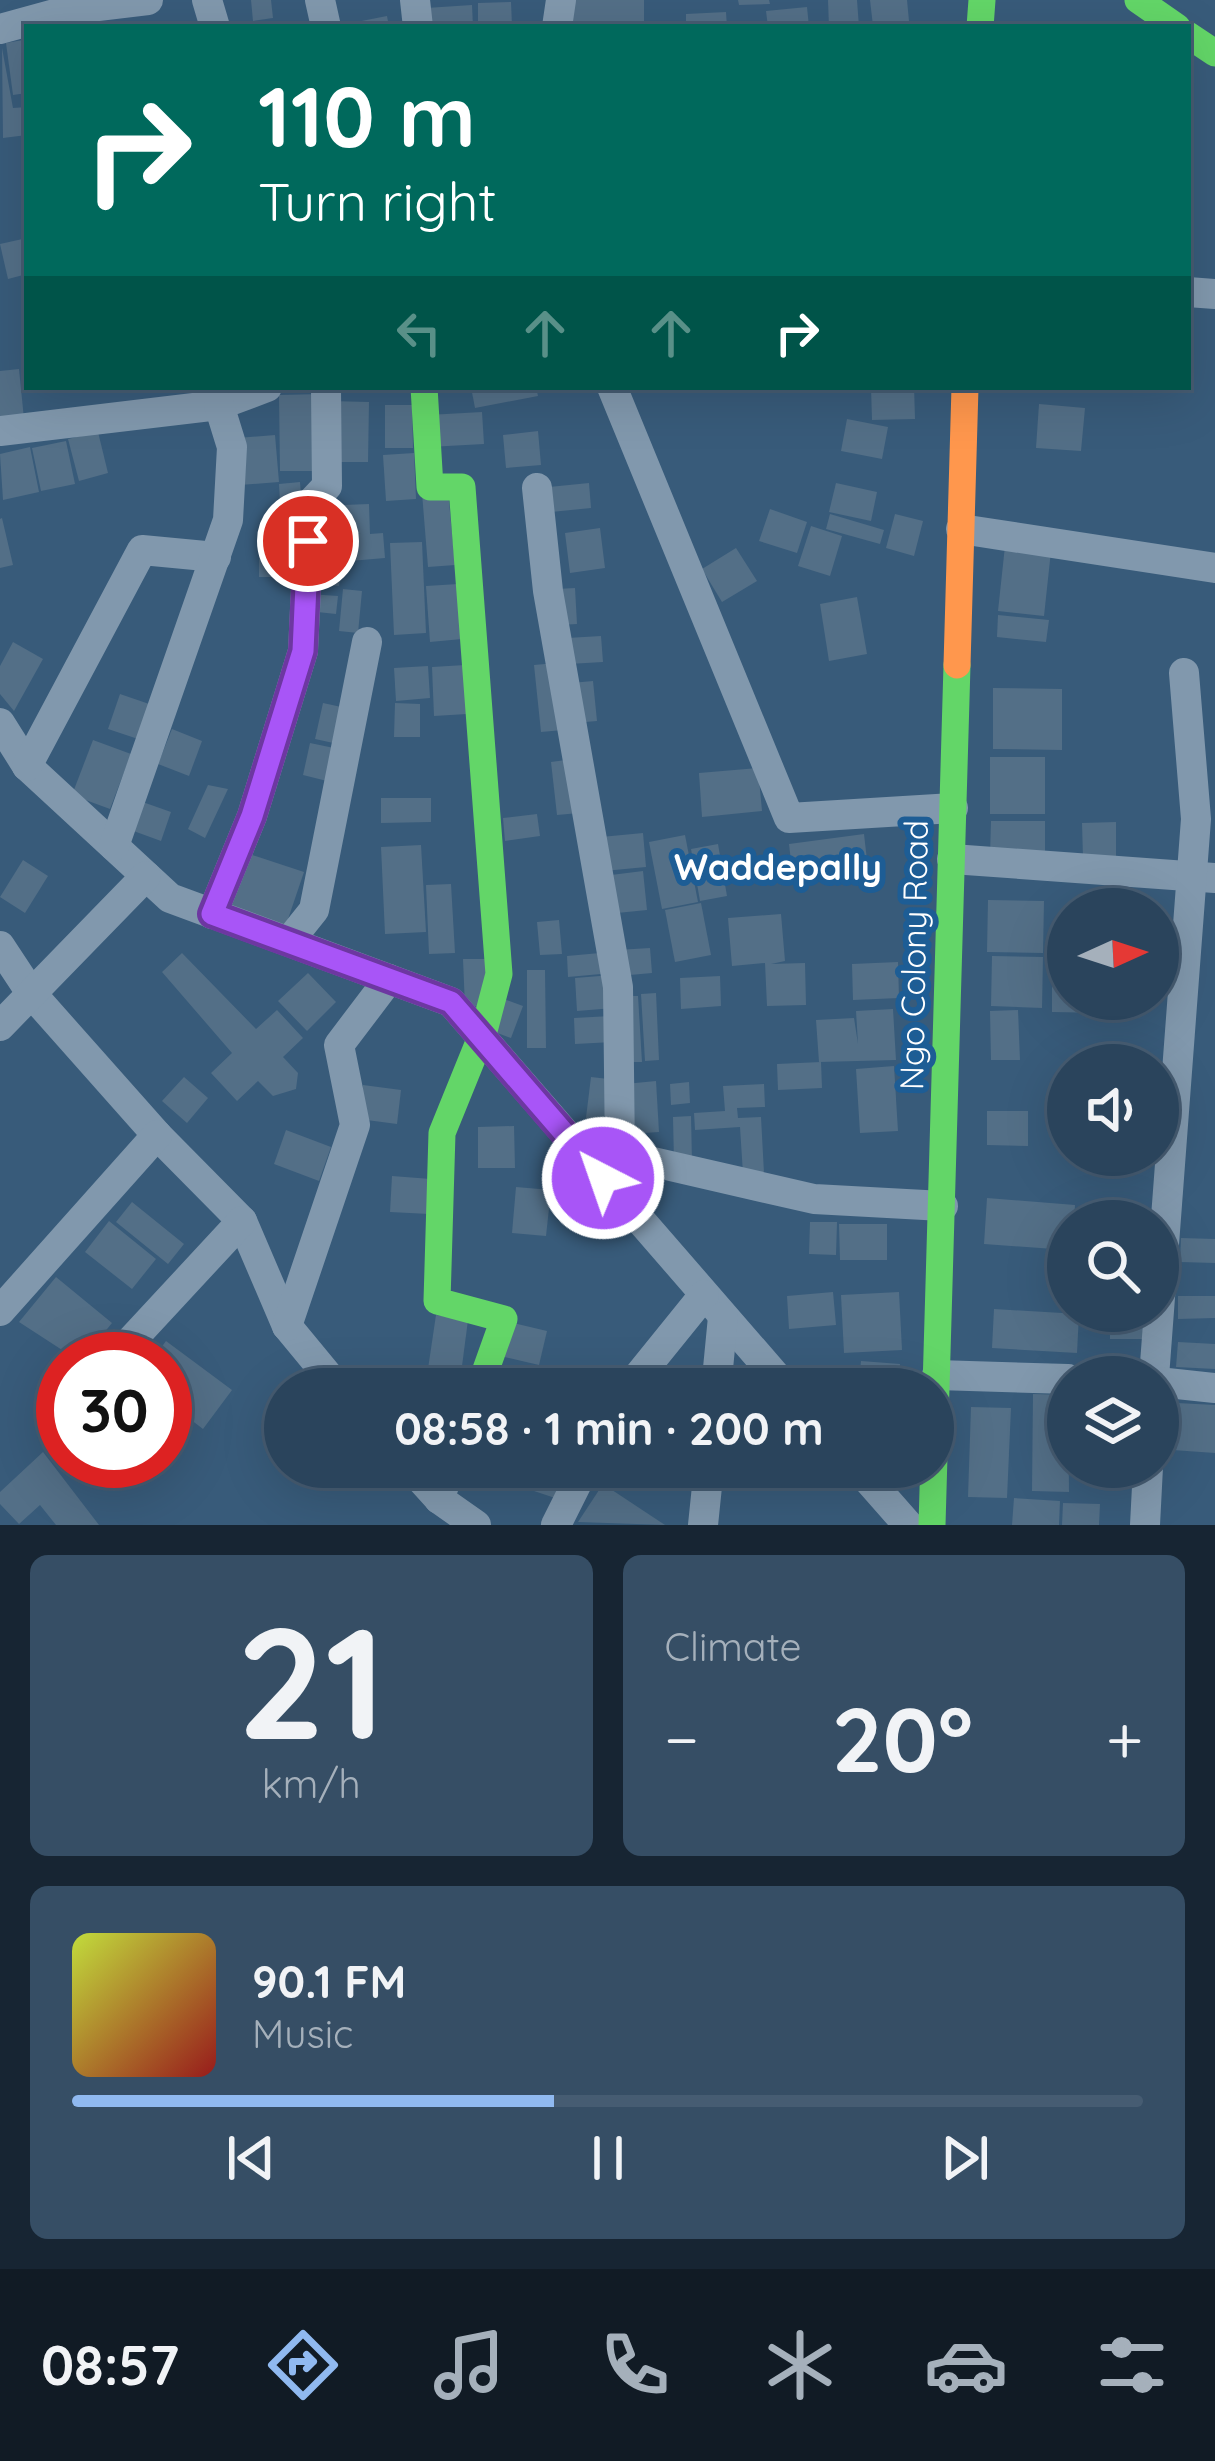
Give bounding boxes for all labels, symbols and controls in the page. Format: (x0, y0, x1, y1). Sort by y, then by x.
text: 110 m (258, 63, 476, 168)
icon: right (60, 72, 216, 228)
text: Turn right (258, 167, 497, 235)
icon: left (386, 300, 452, 366)
icon: ahead (512, 300, 578, 366)
icon: ahead (638, 300, 704, 366)
icon: right (764, 300, 830, 366)
pin (257, 490, 359, 592)
icon: arrive (275, 508, 341, 574)
street label: Ngo Colony Road (890, 820, 936, 1090)
district label: Waddepally (674, 844, 882, 889)
north arrow (1047, 888, 1179, 1020)
map controls (1047, 888, 1179, 1488)
button: sound (1047, 1044, 1179, 1176)
position arrow (540, 1115, 666, 1241)
button: search (1047, 1200, 1179, 1332)
speed limit sign: 30 (36, 1332, 192, 1488)
button: layers (1047, 1356, 1179, 1488)
text: 08:58 · 1 min · 200 m (394, 1400, 824, 1456)
text: 21 (237, 1583, 386, 1778)
text: Climate (665, 1622, 802, 1671)
text: 20° (831, 1682, 973, 1795)
text: − (665, 1697, 699, 1780)
text: + (1106, 1697, 1143, 1780)
text: km/h (262, 1759, 361, 1808)
text: 90.1 FM (252, 1953, 406, 2009)
text: Music (252, 2009, 353, 2058)
icon: previous (218, 2125, 284, 2191)
icon: pause (575, 2125, 641, 2191)
icon: next (932, 2125, 998, 2191)
icon: directions (261, 2323, 345, 2407)
icon: music (427, 2323, 511, 2407)
icon: phone (593, 2323, 677, 2407)
icon: climate (758, 2323, 842, 2407)
icon: car (924, 2323, 1008, 2407)
icon: filters (1090, 2323, 1174, 2407)
text: 08:57 (41, 2331, 179, 2399)

